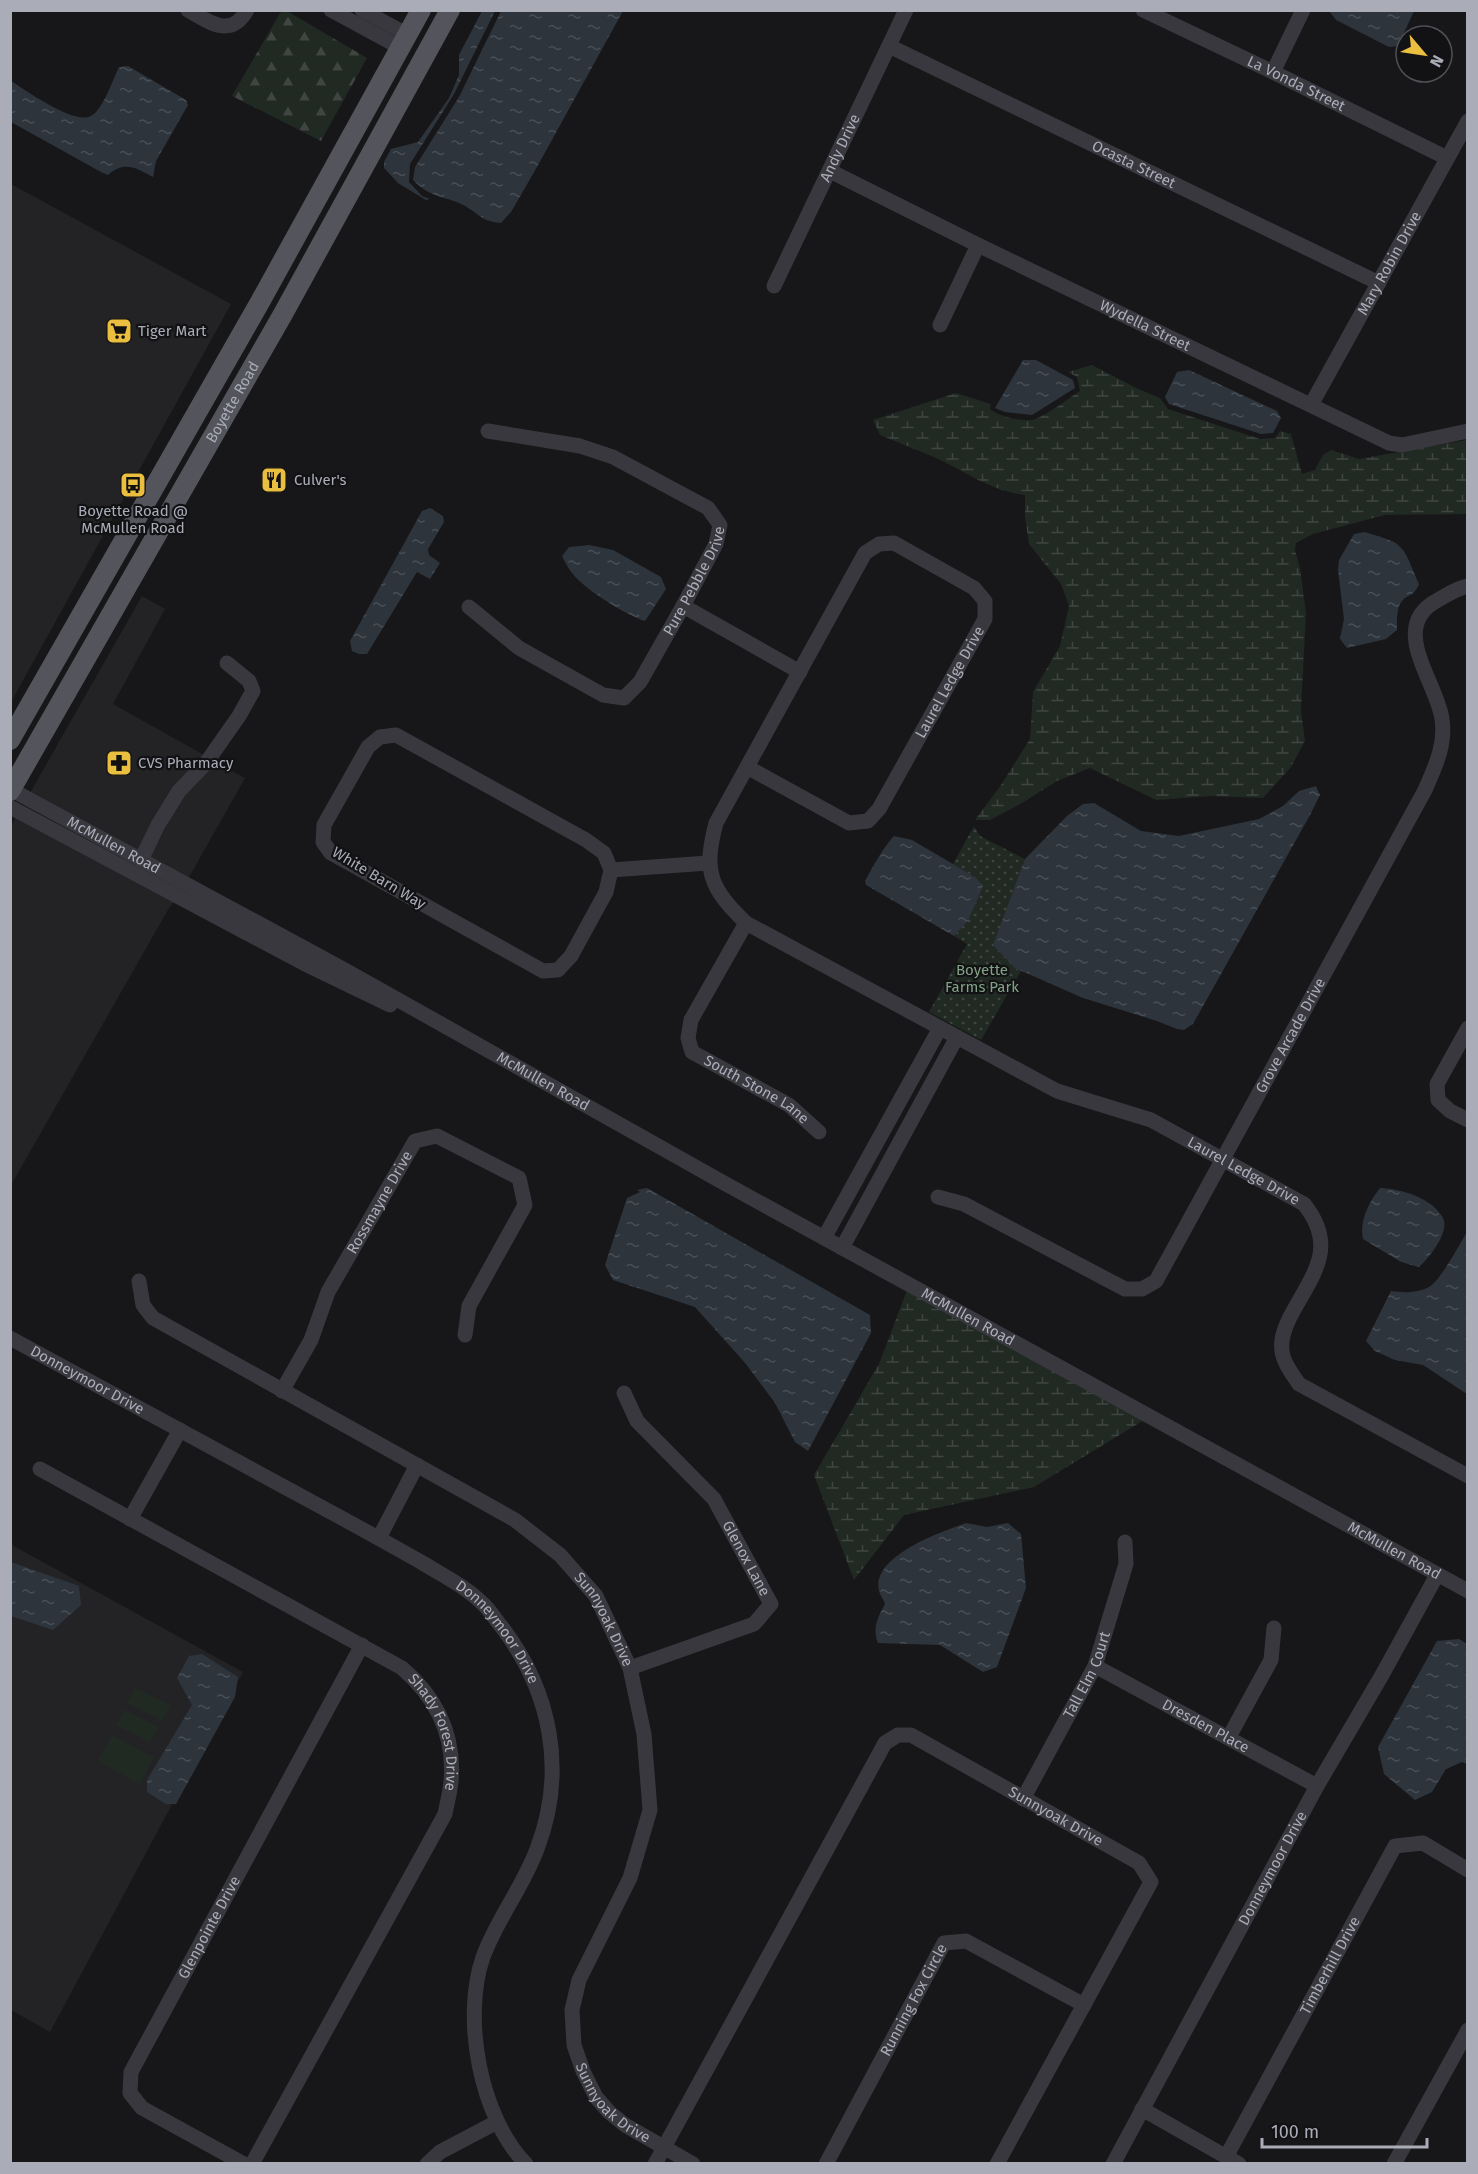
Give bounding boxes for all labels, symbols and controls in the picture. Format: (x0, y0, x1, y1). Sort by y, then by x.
north arrow (1394, 24, 1454, 84)
street label: La Vonda Street (1244, 52, 1349, 116)
text: N (1426, 52, 1448, 70)
street label: Andy Drive (816, 111, 864, 185)
street label: Ocasta Street (1089, 137, 1179, 193)
street label: Mary Robin Drive (1353, 208, 1425, 318)
street label: Wydella Street (1097, 296, 1194, 355)
supermarket icon: Tiger Mart (104, 316, 134, 346)
place label: Tiger Mart (138, 322, 207, 340)
street label: Boyette Road (202, 358, 263, 446)
restaurant icon: Culver's (259, 465, 289, 495)
bus stop icon: Boyette Road @ McMullen Road (118, 470, 148, 500)
place label: Culver's (294, 471, 347, 489)
place label: Boyette Road @ McMullen Road (78, 502, 188, 537)
street label: Pure Pebble Drive (659, 525, 729, 639)
street label: Laurel Ledge Drive (911, 623, 988, 741)
pharmacy icon: CVS Pharmacy (104, 748, 134, 778)
place label: CVS Pharmacy (138, 754, 234, 772)
street label: McMullen Road (64, 813, 164, 878)
street label: White Barn Way (329, 843, 430, 913)
park label: Boyette Farms Park (945, 961, 1019, 996)
street label: Grove Arcade Drive (1252, 975, 1329, 1096)
street label: McMullen Road (494, 1048, 593, 1115)
street label: South Stone Lane (701, 1051, 813, 1128)
street label: Laurel Ledge Drive (1184, 1133, 1303, 1209)
street label: Rossmayne Drive (343, 1148, 416, 1257)
street label: McMullen Road (918, 1284, 1018, 1350)
street label: Donneymoor Drive (27, 1342, 147, 1418)
street label: Glenox Lane (718, 1518, 774, 1599)
street label: McMullen Road (1345, 1518, 1444, 1583)
street label: Sunnyoak Drive (570, 1569, 637, 1669)
street label: Donneymoor Drive (452, 1576, 543, 1686)
street label: Tall Elm Court (1059, 1629, 1114, 1721)
street label: Shady Forest Drive (404, 1670, 461, 1792)
street label: Dresden Place (1159, 1695, 1252, 1757)
street label: Sunnyoak Drive (1005, 1783, 1106, 1850)
street label: Donneymoor Drive (1235, 1808, 1311, 1928)
street label: Glenpointe Drive (174, 1873, 244, 1982)
street label: Timberhill Drive (1296, 1913, 1364, 2018)
street label: Running Fox Circle (876, 1941, 951, 2059)
street label: Sunnyoak Drive (572, 2060, 654, 2147)
scale bar (1262, 2111, 1427, 2149)
text: 100 m (1271, 2121, 1319, 2143)

